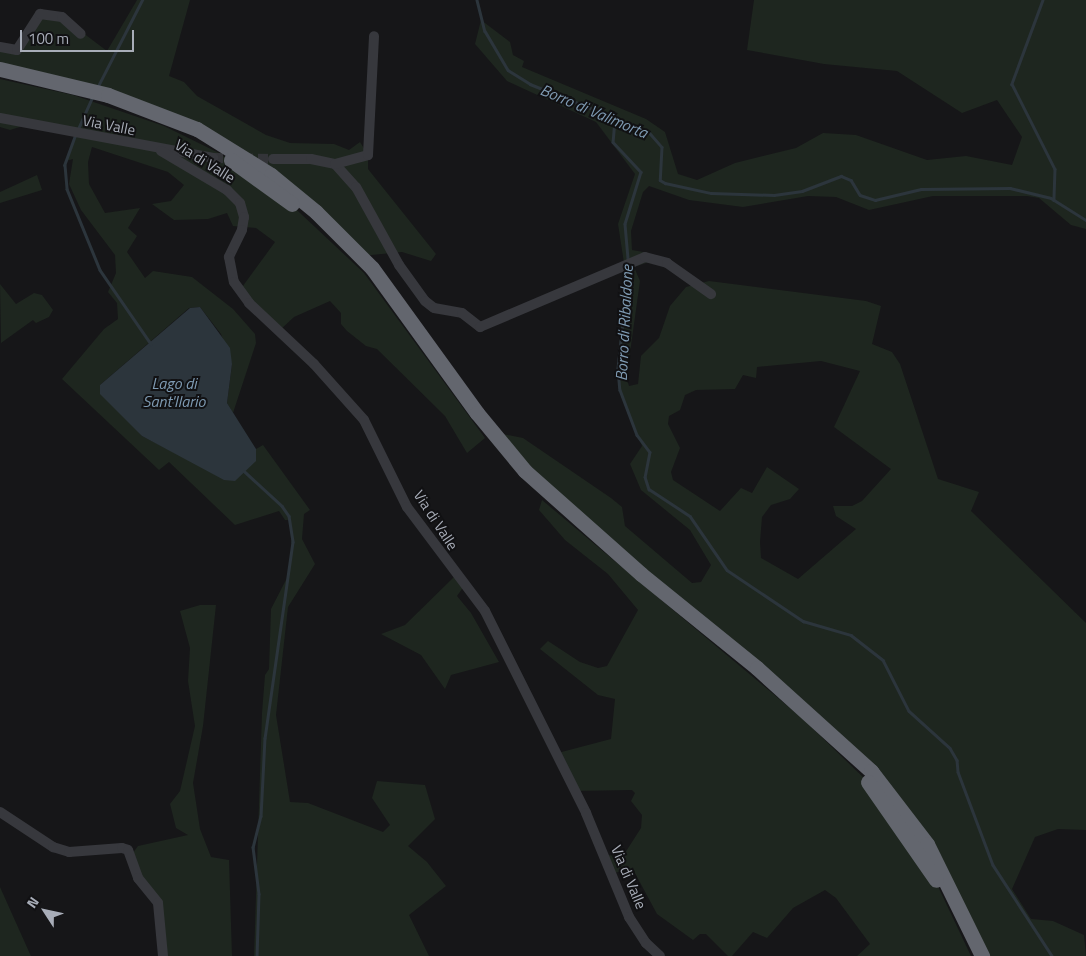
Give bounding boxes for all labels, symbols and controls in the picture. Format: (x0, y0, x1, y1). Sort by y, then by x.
scale bar (22, 20, 136, 52)
text: 100 m (28, 27, 69, 50)
water label: Borro di Valimorta (537, 80, 651, 142)
street label: Via Valle (81, 111, 137, 139)
street label: Via di Valle (172, 135, 238, 187)
water label: Borro di Ribaldone (611, 264, 637, 382)
water label: Lago di Sant'Ilario (143, 373, 205, 411)
street label: Via di Valle (410, 487, 462, 553)
street label: Via di Valle (607, 842, 651, 912)
north arrow (20, 886, 70, 936)
text: N (21, 892, 44, 912)

